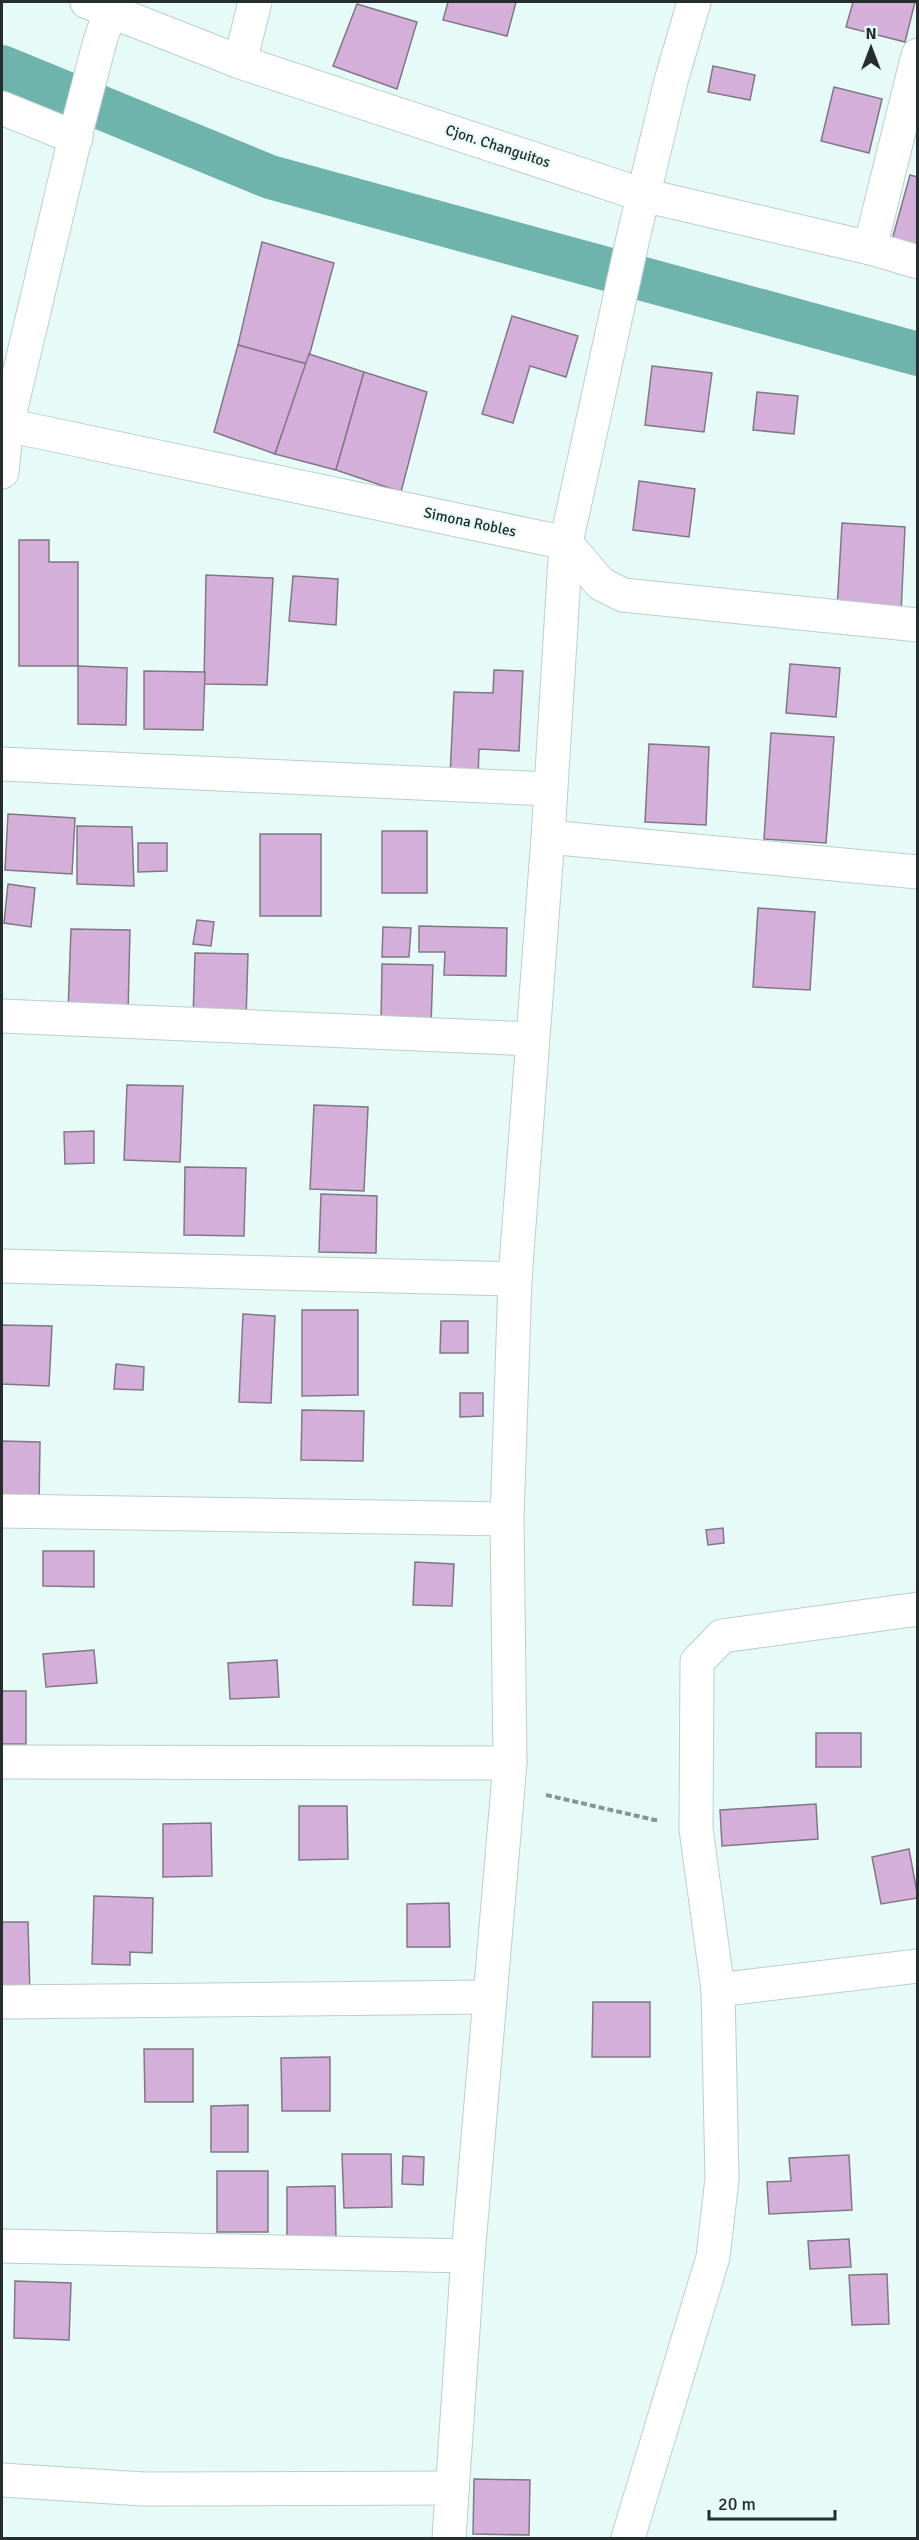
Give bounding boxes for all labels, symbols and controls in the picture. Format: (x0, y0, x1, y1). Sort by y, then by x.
north arrow (841, 18, 901, 78)
text: N (865, 24, 877, 44)
street label: Cjon. Changuitos (443, 121, 553, 172)
street label: Simona Robles (422, 503, 518, 541)
scale bar (709, 2483, 835, 2521)
text: 20 m (718, 2493, 756, 2515)

